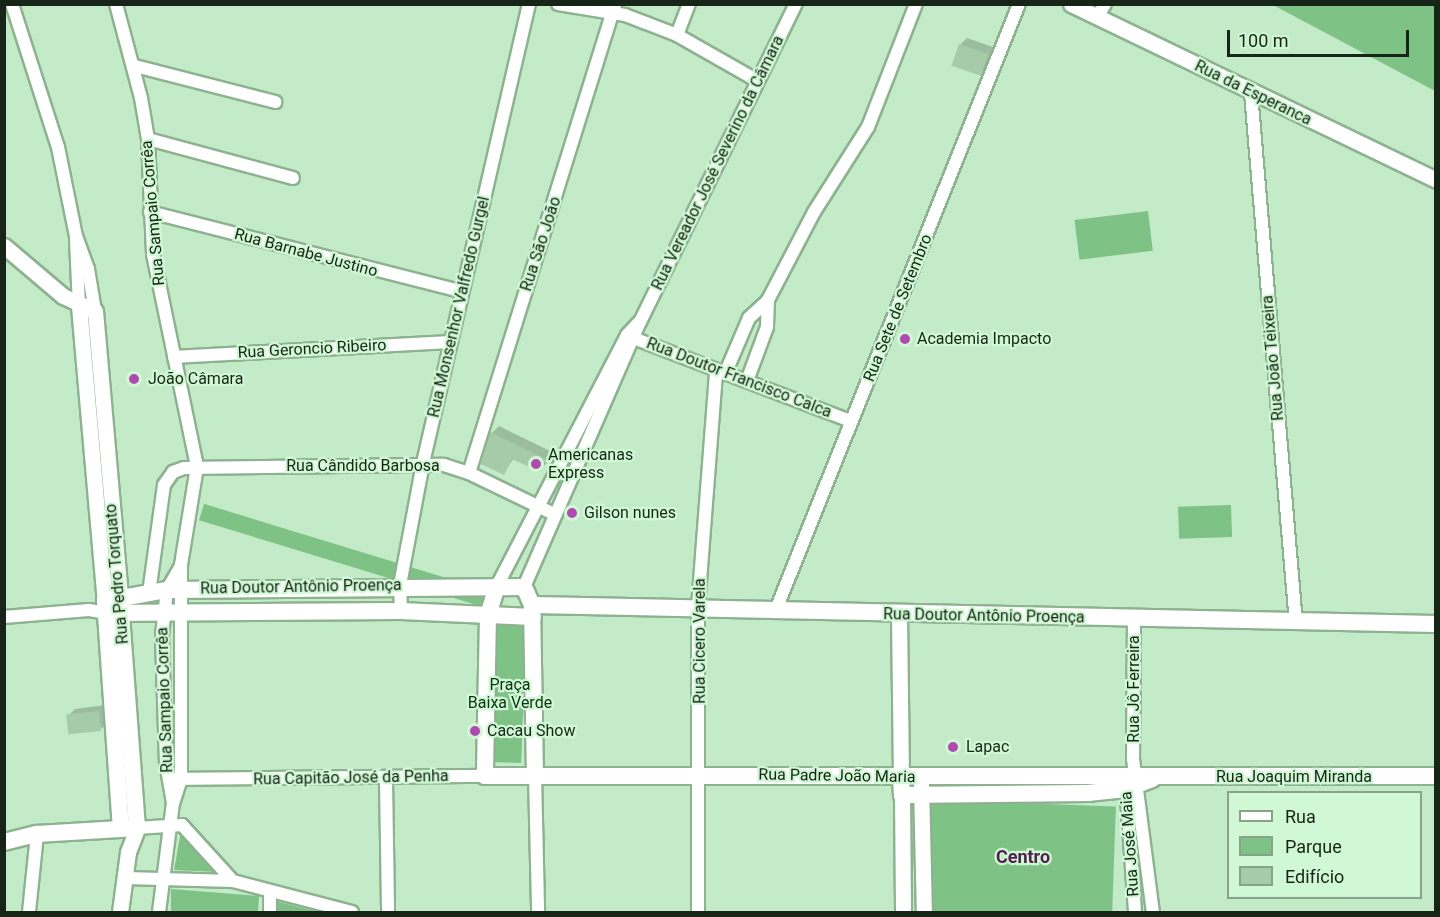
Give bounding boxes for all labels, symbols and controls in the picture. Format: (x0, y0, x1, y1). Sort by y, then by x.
scale bar (1230, 18, 1412, 56)
text: 100 m (1238, 30, 1289, 51)
street label: Rua Vereador José Severino da Câmara (648, 33, 788, 293)
street label: Rua da Esperanca (1191, 56, 1315, 130)
street label: Rua Sampaio Corrêa (137, 140, 169, 286)
street label: Rua São João (517, 194, 565, 294)
street label: Rua Monsenhor Valfredo Gurgel (424, 195, 494, 419)
street label: Rua Barnabe Justino (232, 225, 380, 281)
street label: Rua Sete de Setembro (860, 231, 936, 385)
street label: Rua João Teixeira (1258, 294, 1288, 422)
place label: Academia Impacto (917, 329, 1051, 349)
marker: Academia Impacto (898, 332, 912, 346)
street label: Rua Doutor Francisco Calca (644, 334, 834, 422)
street label: Rua Geroncio Ribeiro (237, 336, 387, 362)
place label: João Câmara (148, 369, 243, 389)
marker: João Câmara (125, 370, 143, 388)
place label: Americanas Express (548, 445, 633, 483)
street label: Rua Cândido Barbosa (286, 456, 440, 476)
marker: Americanas Express (529, 457, 543, 471)
street label: Rua Pedro Torquato (101, 503, 133, 645)
place label: Gilson nunes (584, 503, 676, 523)
marker: Gilson nunes (565, 506, 579, 520)
street label: Rua Doutor Antônio Proença (200, 576, 402, 598)
street label: Rua Cicero Varela (690, 578, 710, 704)
street label: Rua Doutor Antônio Proença (883, 605, 1085, 627)
street label: Rua Sampaio Corrêa (153, 627, 177, 773)
street label: Rua Jô Ferreira (1124, 635, 1144, 743)
park label: Praça Baixa Verde (468, 675, 552, 713)
place label: Cacau Show (487, 721, 575, 741)
marker: Cacau Show (468, 724, 482, 738)
place label: Lapac (966, 737, 1009, 757)
marker: Lapac (944, 738, 962, 756)
street label: Rua Padre João Maria (758, 765, 916, 787)
street label: Rua Capitão José da Penha (253, 767, 449, 789)
street label: Rua Joaquim Miranda (1216, 767, 1372, 787)
street label: Rua José Maia (1117, 791, 1143, 897)
legend (1227, 791, 1422, 899)
text: Rua (1285, 806, 1316, 827)
text: Parque (1285, 836, 1342, 857)
district label: Centro (996, 846, 1050, 868)
text: Edifício (1285, 866, 1344, 887)

